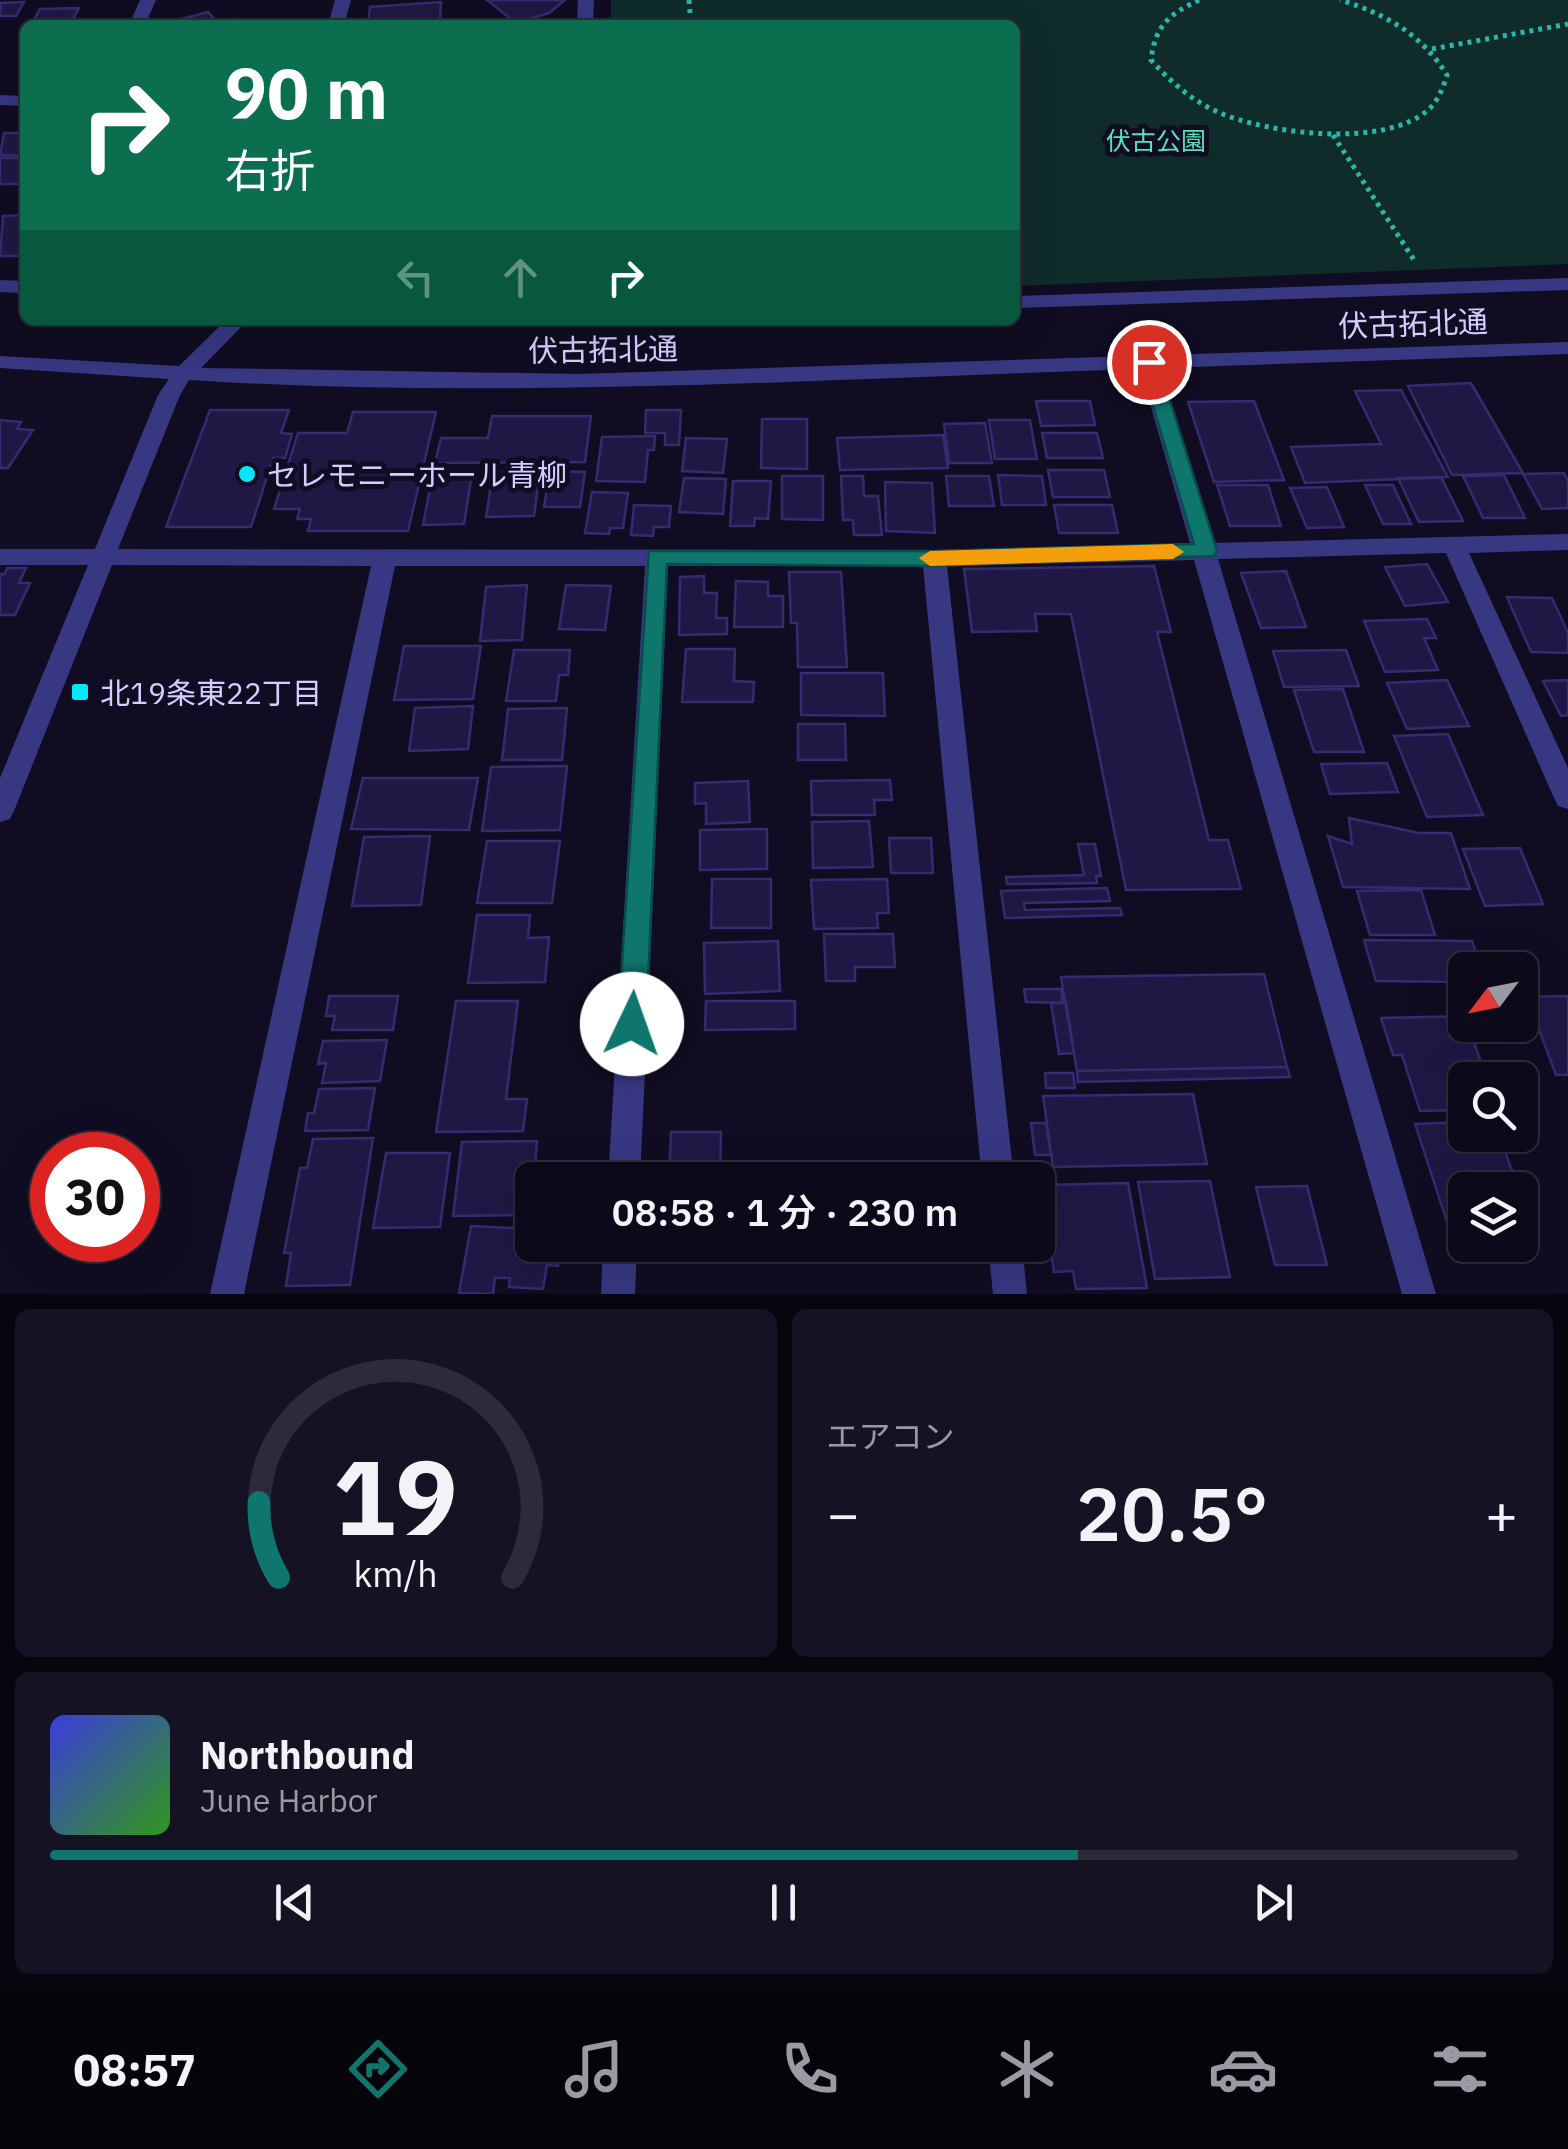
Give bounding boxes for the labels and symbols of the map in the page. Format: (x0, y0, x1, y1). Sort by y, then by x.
park label: 伏古公園 (1106, 124, 1206, 157)
street label: 伏古拓北通 (1337, 301, 1489, 345)
pin (1107, 320, 1192, 405)
street label: 伏古拓北通 (528, 328, 678, 370)
place label: セレモニーホール青柳 (267, 455, 567, 494)
marker: セレモニーホール青柳 (236, 463, 258, 485)
place label: 北19条東22丁目 (100, 673, 322, 712)
marker: 北19条東22丁目 (69, 681, 91, 703)
north arrow (1448, 952, 1538, 1042)
position arrow (580, 972, 684, 1076)
speed limit sign: 30 (30, 1132, 160, 1262)

